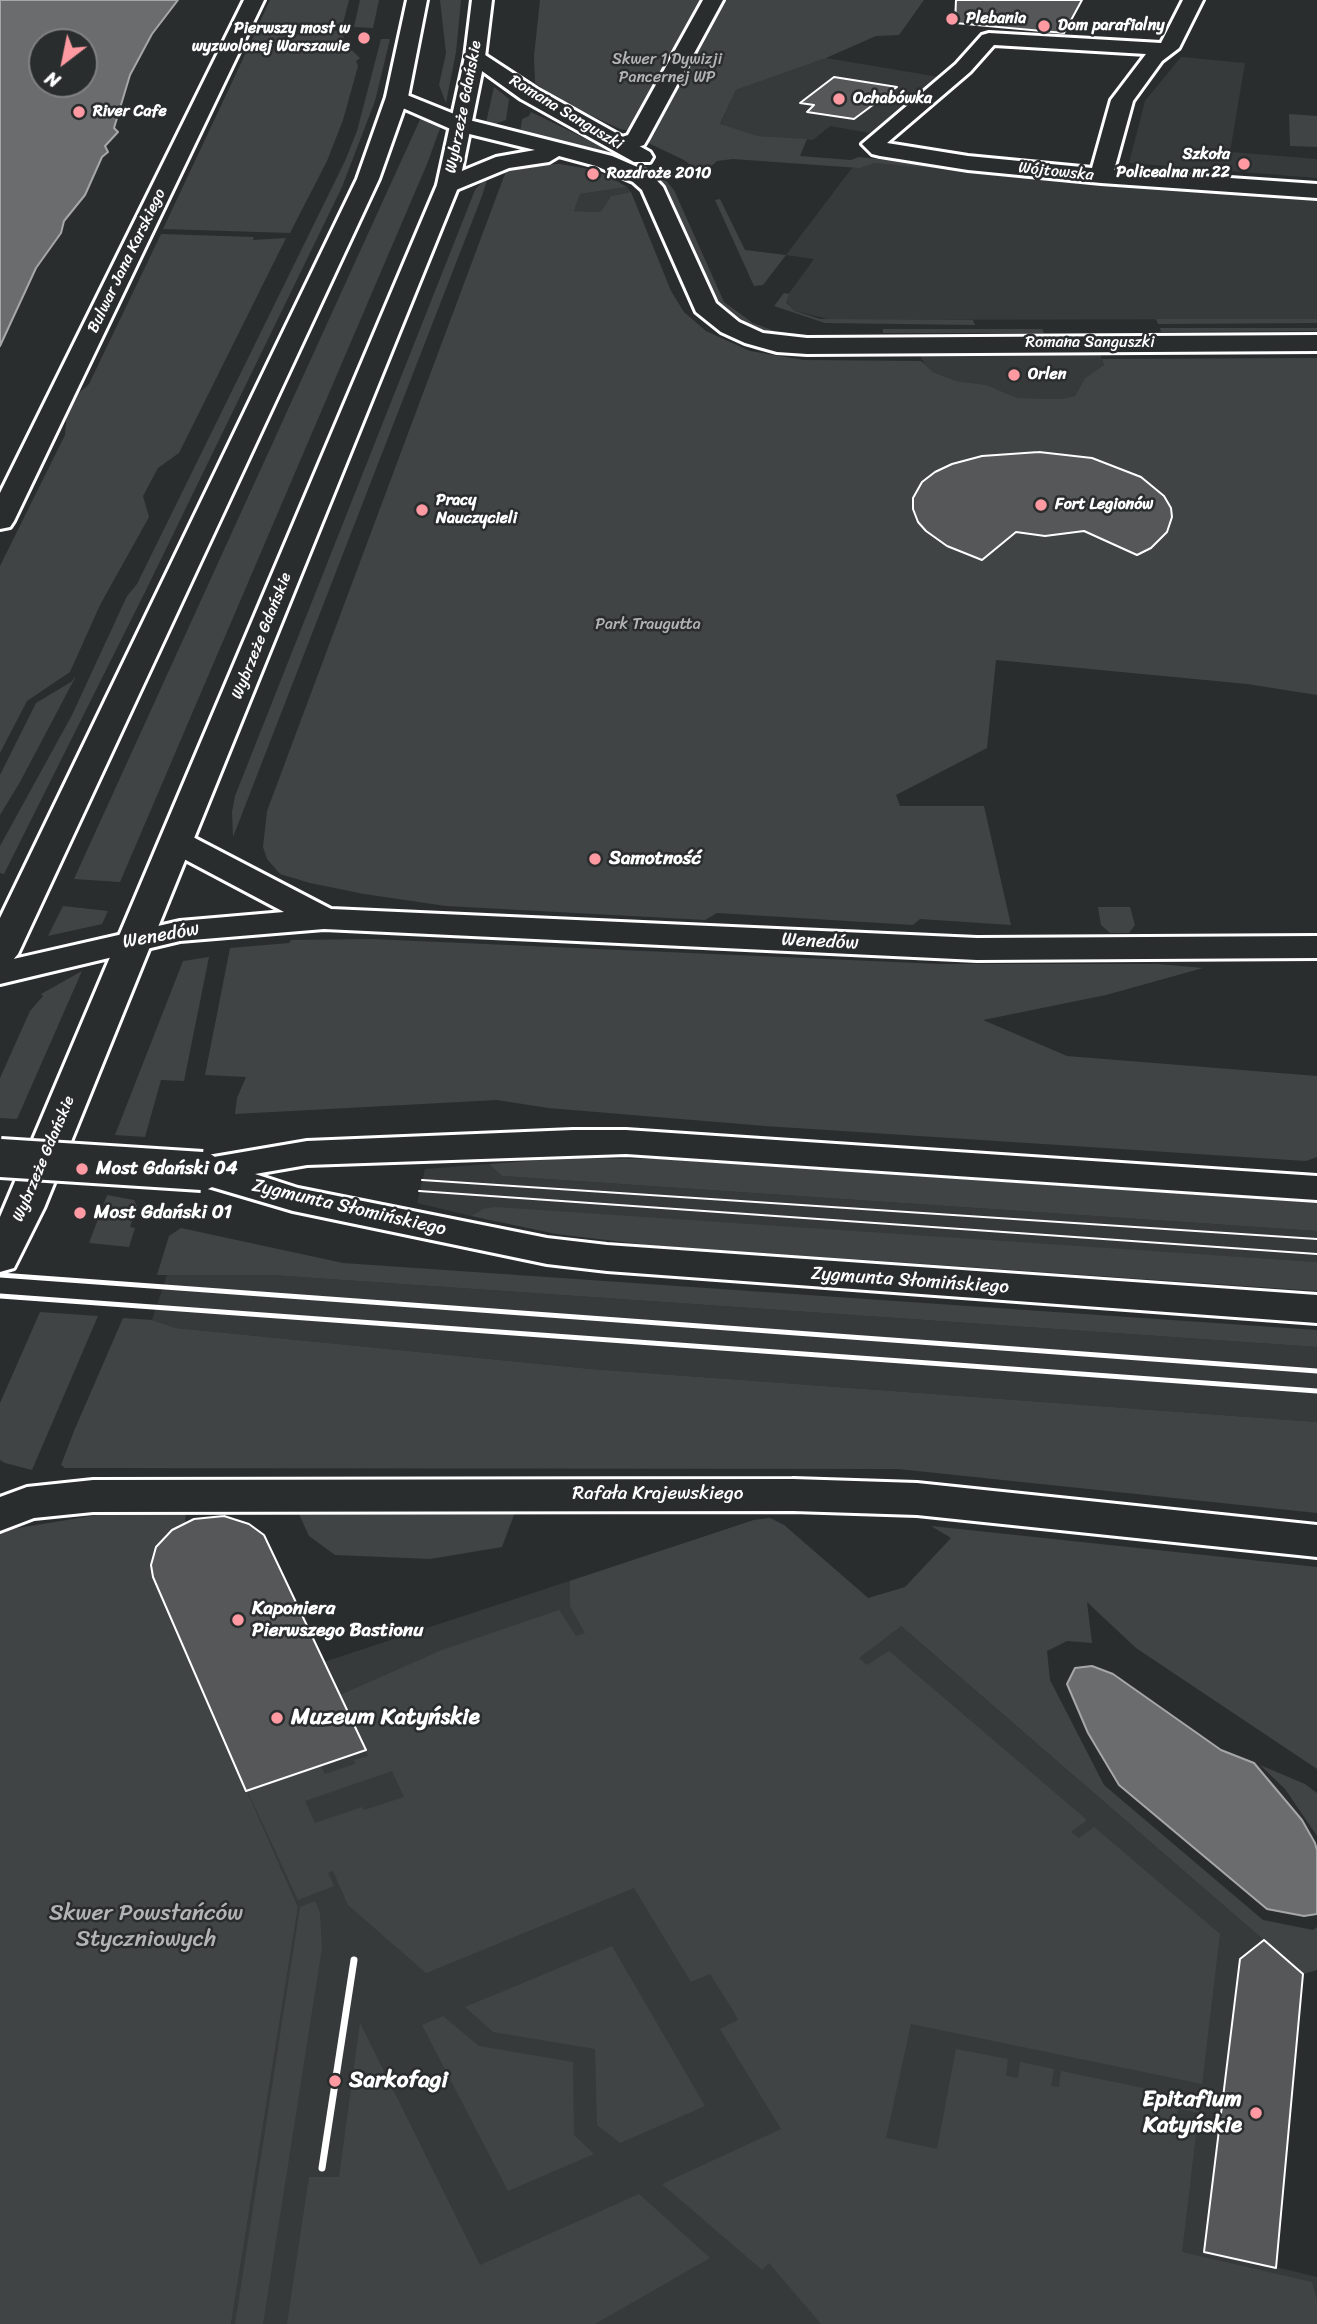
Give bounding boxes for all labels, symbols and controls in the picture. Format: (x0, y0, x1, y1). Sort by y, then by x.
place label: Plebania (966, 9, 1026, 29)
marker: Plebania (944, 11, 960, 27)
place label: Dom parafialny (1058, 16, 1165, 36)
marker: Dom parafialny (1036, 18, 1052, 34)
place label: Pierwszy most w wyzwolonej Warszawie (192, 19, 350, 57)
north arrow (28, 28, 98, 98)
marker: Pierwszy most w wyzwolonej Warszawie (356, 30, 372, 46)
street label: Wybrzeże Gdańskie (442, 39, 486, 175)
park label: Skwer 1 Dywizji Pancernej WP (612, 50, 722, 88)
text: N (38, 62, 67, 97)
street label: Romana Sanguszki (506, 71, 626, 155)
place label: Ochabówka (853, 89, 932, 109)
marker: Ochabówka (831, 91, 847, 107)
place label: River Cafe (93, 102, 167, 122)
marker: River Cafe (71, 104, 87, 120)
place label: Szkoła Policealna nr 22 (1116, 145, 1230, 183)
marker: Szkoła Policealna nr 22 (1236, 156, 1252, 172)
street label: Wójtowska (1017, 158, 1095, 186)
place label: Rozdroże 2010 (607, 164, 711, 184)
marker: Rozdroże 2010 (585, 166, 601, 182)
street label: Bulwar Jana Karskiego (84, 186, 170, 336)
street label: Romana Sanguszki (1025, 333, 1155, 353)
place label: Orlen (1028, 365, 1066, 385)
marker: Orlen (1006, 367, 1022, 383)
place label: Pracy Nauczycieli (436, 491, 517, 529)
place label: Fort Legionów (1055, 495, 1153, 515)
marker: Fort Legionów (1033, 497, 1049, 513)
marker: Pracy Nauczycieli (414, 502, 430, 518)
street label: Wybrzeże Gdańskie (228, 570, 296, 702)
park label: Park Traugutta (595, 615, 701, 635)
place label: Samotność (609, 848, 701, 870)
marker: Samotność (587, 851, 603, 867)
street label: Wenedów (121, 918, 201, 954)
street label: Wenedów (781, 929, 859, 955)
street label: Wybrzeże Gdańskie (9, 1093, 79, 1225)
place label: Most Gdański 04 (96, 1158, 238, 1180)
marker: Most Gdański 04 (74, 1161, 90, 1177)
street label: Zygmunta Słomińskiego (250, 1175, 448, 1241)
place label: Most Gdański 01 (94, 1202, 232, 1224)
marker: Most Gdański 01 (72, 1205, 88, 1221)
street label: Zygmunta Słomińskiego (810, 1263, 1010, 1299)
street label: Rafała Krajewskiego (573, 1483, 743, 1505)
place label: Kaponiera Pierwszego Bastionu (252, 1598, 423, 1642)
marker: Kaponiera Pierwszego Bastionu (230, 1612, 246, 1628)
place label: Muzeum Katyńskie (291, 1704, 480, 1732)
marker: Muzeum Katyńskie (269, 1710, 285, 1726)
park label: Skwer Powstańców Styczniowych (49, 1900, 243, 1954)
place label: Sarkofagi (349, 2067, 448, 2095)
marker: Sarkofagi (327, 2073, 343, 2089)
place label: Epitafium Katyńskie (1142, 2086, 1242, 2140)
marker: Epitafium Katyńskie (1248, 2105, 1264, 2121)

